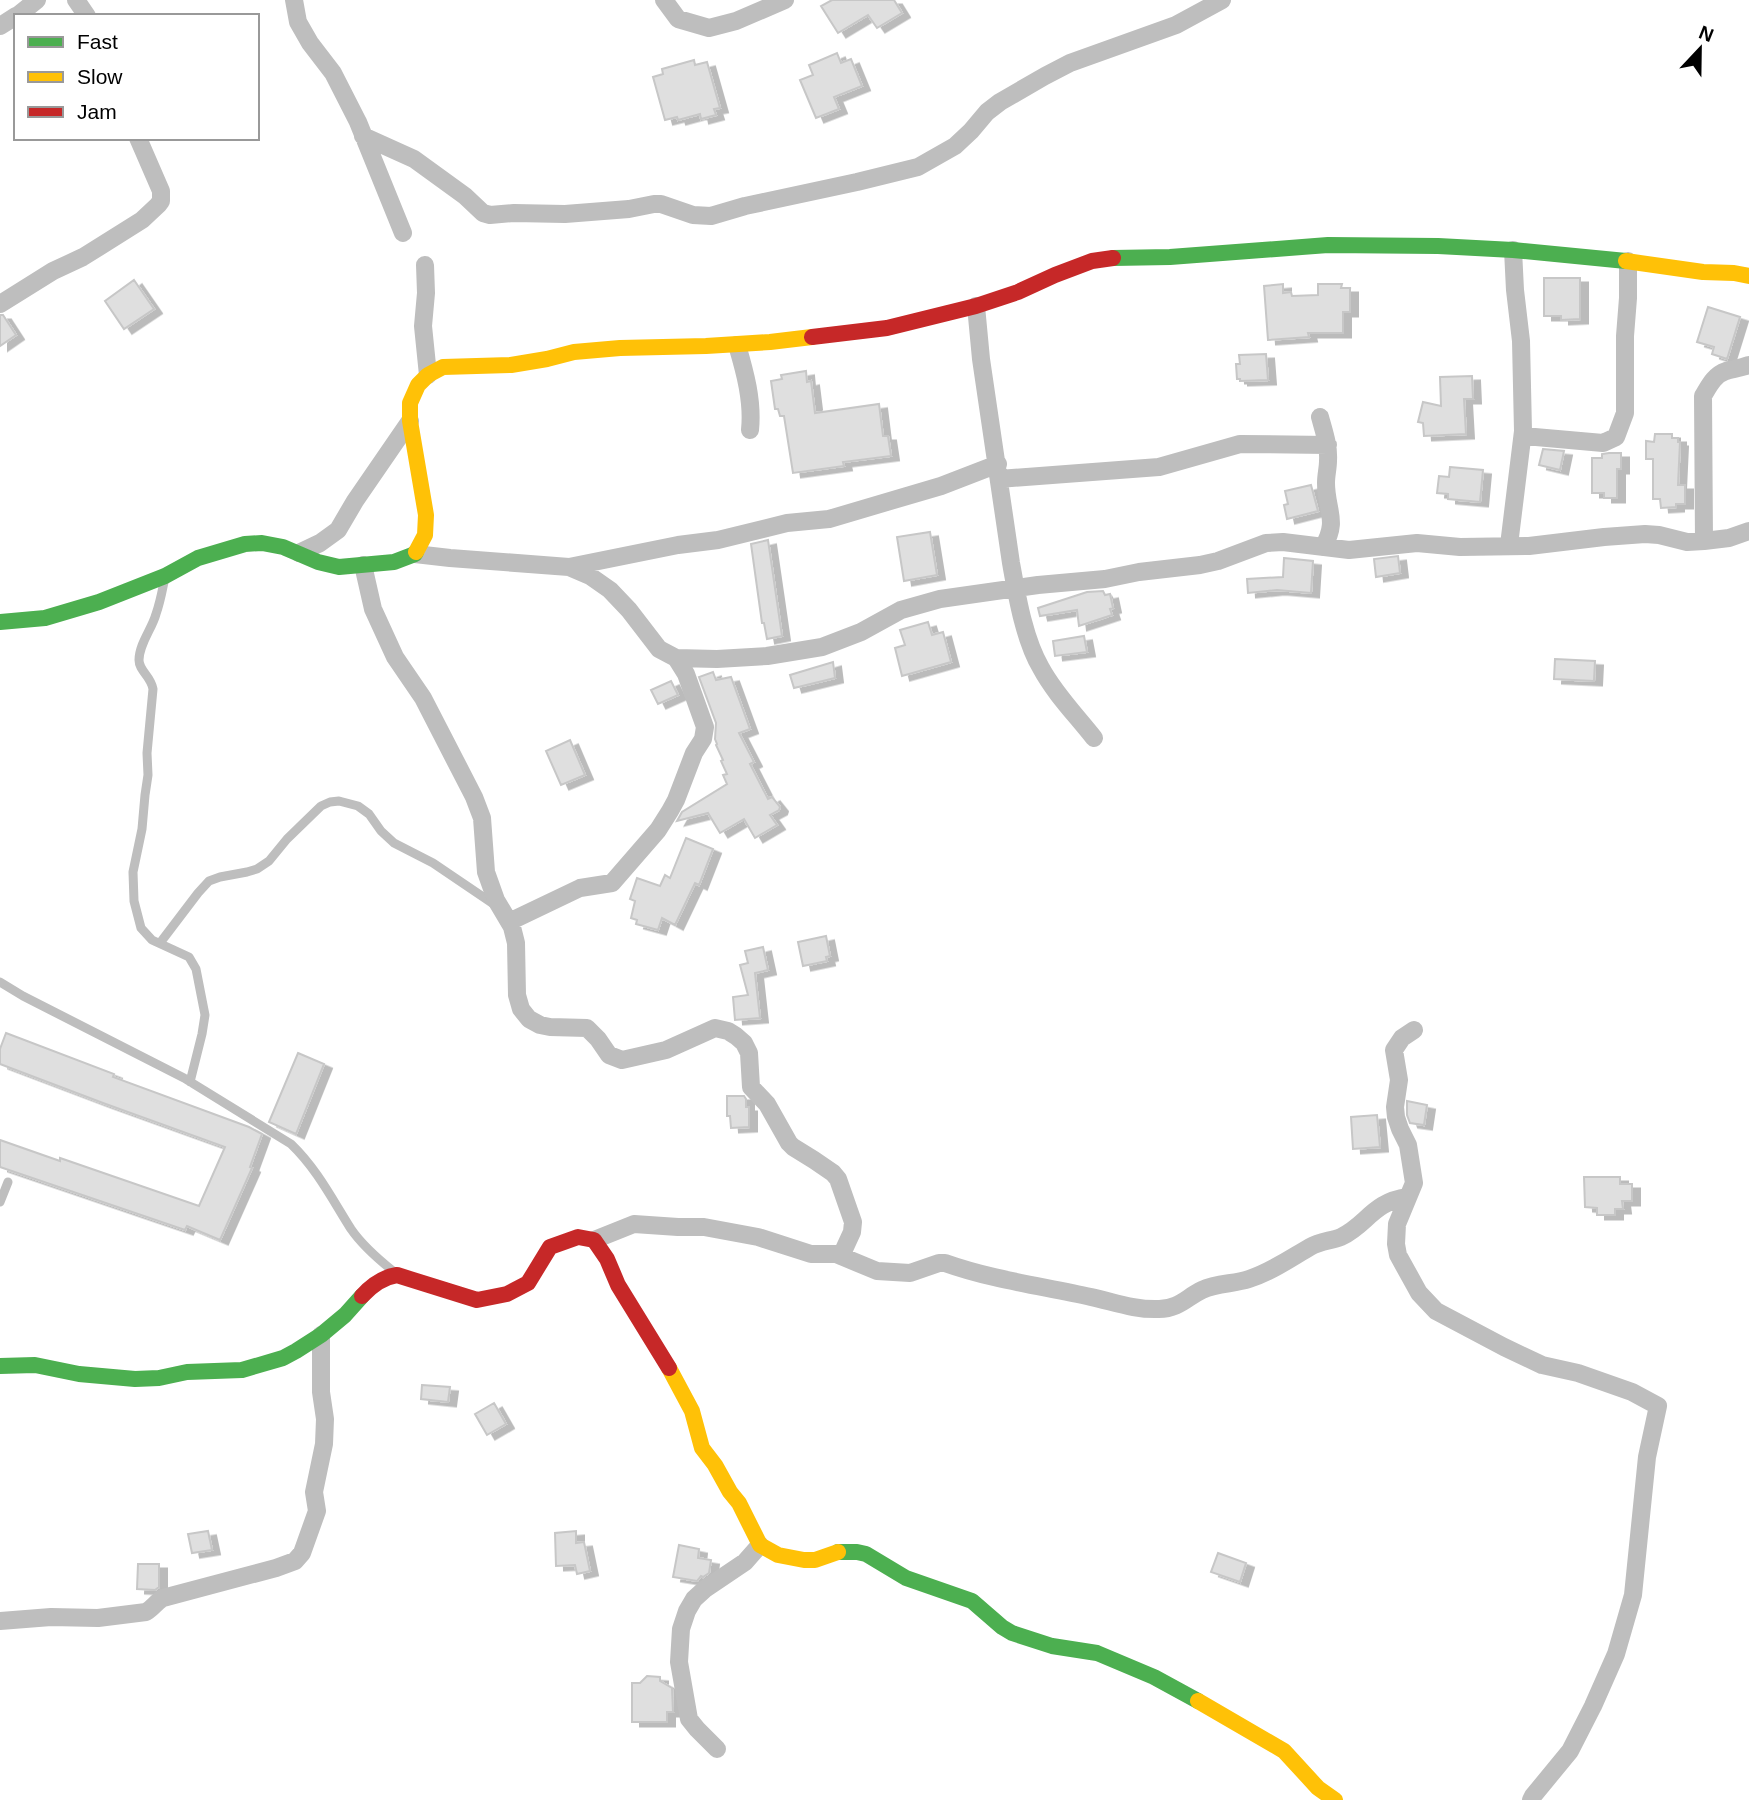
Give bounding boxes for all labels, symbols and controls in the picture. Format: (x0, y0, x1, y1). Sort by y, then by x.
legend (14, 14, 259, 140)
north arrow (1665, 14, 1735, 84)
text: N (1696, 21, 1716, 46)
text: Fast (77, 30, 118, 53)
text: Slow (77, 65, 123, 88)
text: Jam (77, 100, 117, 123)

